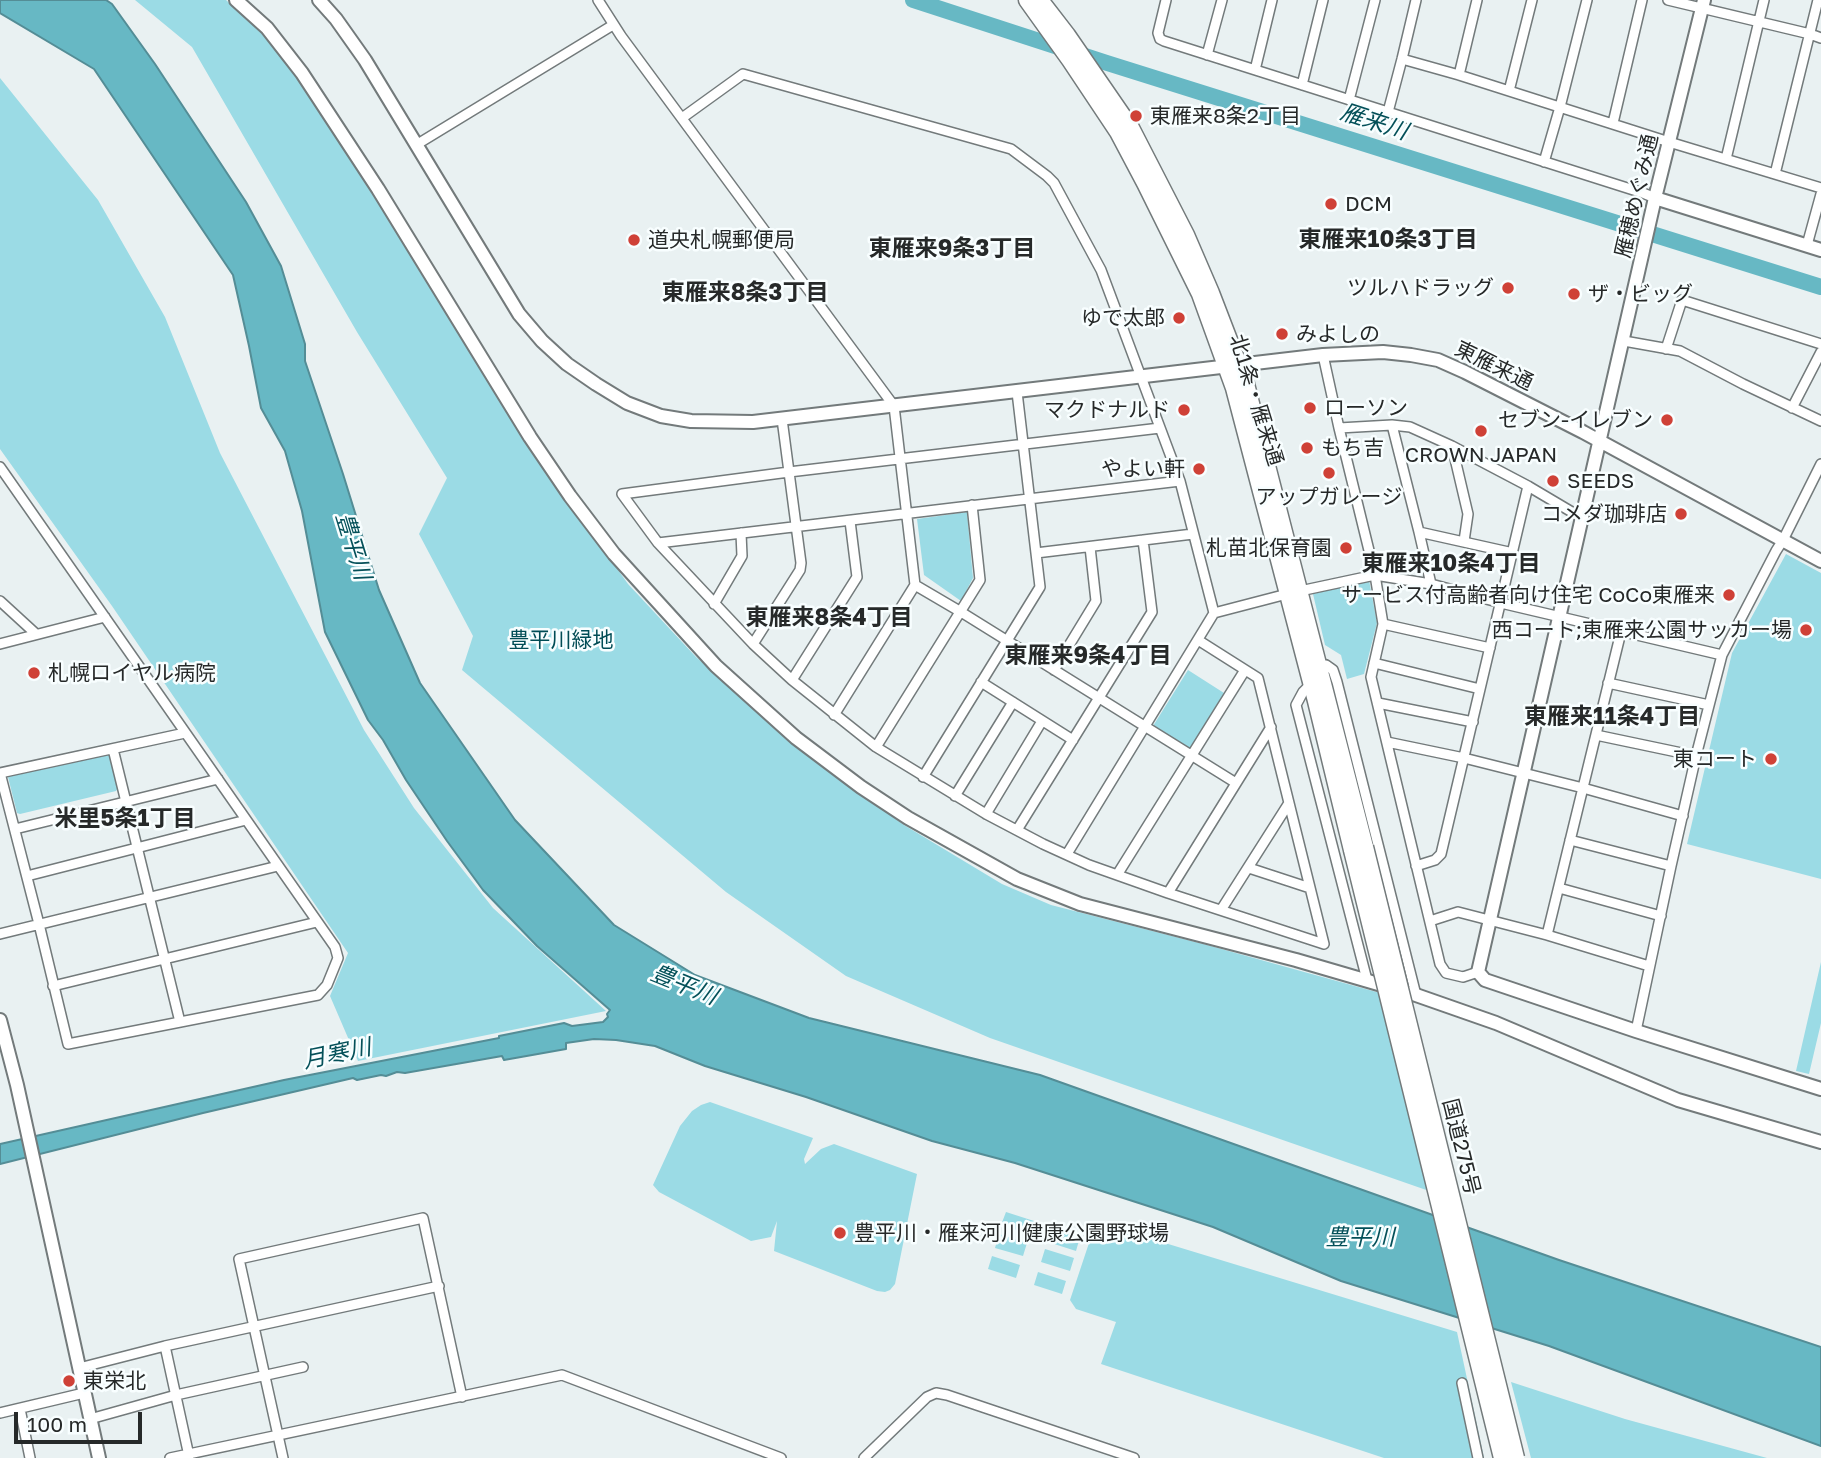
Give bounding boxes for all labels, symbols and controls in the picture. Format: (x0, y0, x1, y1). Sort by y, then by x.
water label: 雁来川 (1337, 98, 1411, 146)
place label: 東雁来8条2丁目 (1150, 103, 1301, 129)
marker: 東雁来8条2丁目 (1128, 108, 1144, 124)
street label: 雁穂めぐみ通 (1611, 132, 1663, 260)
place label: DCM (1345, 191, 1392, 217)
marker: DCM (1323, 196, 1339, 212)
district label: 東雁来10条3丁目 (1299, 226, 1477, 254)
place label: 道央札幌郵便局 (648, 227, 795, 253)
marker: 道央札幌郵便局 (626, 232, 642, 248)
district label: 東雁来9条3丁目 (869, 235, 1035, 263)
place label: ツルハドラッグ (1347, 275, 1494, 301)
district label: 東雁来8条3丁目 (662, 279, 828, 307)
marker: ツルハドラッグ (1500, 280, 1516, 296)
place label: ザ・ビッグ (1588, 281, 1693, 307)
marker: ザ・ビッグ (1566, 286, 1582, 302)
place label: ゆで太郎 (1081, 305, 1165, 331)
marker: ゆで太郎 (1171, 310, 1187, 326)
place label: みよしの (1296, 321, 1380, 347)
marker: みよしの (1274, 326, 1290, 342)
street label: 北1条・雁来通 (1224, 331, 1288, 469)
street label: 東雁来通 (1451, 336, 1537, 396)
place label: ローソン (1324, 395, 1408, 421)
place label: マクドナルド (1044, 397, 1170, 423)
marker: ローソン (1302, 400, 1318, 416)
marker: マクドナルド (1176, 402, 1192, 418)
place label: セブン-イレブン (1498, 407, 1653, 433)
marker: セブン-イレブン (1659, 412, 1675, 428)
marker: CROWN JAPAN (1473, 423, 1489, 439)
place label: もち吉 (1321, 435, 1384, 461)
marker: もち吉 (1299, 440, 1315, 456)
place label: CROWN JAPAN (1405, 442, 1557, 468)
place label: やよい軒 (1101, 456, 1185, 482)
marker: やよい軒 (1191, 461, 1207, 477)
marker: アップガレージ (1321, 465, 1337, 481)
place label: SEEDS (1567, 468, 1634, 494)
marker: SEEDS (1545, 473, 1561, 489)
place label: アップガレージ (1256, 484, 1402, 510)
place label: コメダ珈琲店 (1541, 501, 1667, 527)
marker: コメダ珈琲店 (1673, 506, 1689, 522)
water label: 豊平川 (330, 509, 376, 583)
place label: 札苗北保育園 (1206, 535, 1332, 561)
marker: 札苗北保育園 (1338, 540, 1354, 556)
district label: 東雁来10条4丁目 (1361, 550, 1541, 578)
place label: サービス付高齢者向け住宅 CoCo東雁来 (1341, 582, 1715, 608)
marker: サービス付高齢者向け住宅 CoCo東雁来 (1721, 587, 1737, 603)
district label: 東雁来8条4丁目 (745, 604, 913, 632)
place label: 西コート;東雁来公園サッカー場 (1492, 617, 1792, 643)
marker: 西コート;東雁来公園サッカー場 (1798, 622, 1814, 638)
park label: 豊平川緑地 (509, 627, 613, 653)
district label: 東雁来9条4丁目 (1005, 642, 1171, 670)
place label: 札幌ロイヤル病院 (48, 660, 216, 686)
marker: 札幌ロイヤル病院 (26, 665, 42, 681)
district label: 東雁来11条4丁目 (1524, 703, 1700, 731)
place label: 東コート (1673, 746, 1757, 772)
marker: 東コート (1763, 751, 1779, 767)
district label: 米里5条1丁目 (55, 805, 195, 833)
water label: 豊平川 (647, 959, 721, 1011)
water label: 月寒川 (300, 1033, 374, 1075)
street label: 国道275号 (1437, 1096, 1485, 1198)
place label: 豊平川・雁来河川健康公園野球場 (854, 1220, 1169, 1246)
water label: 豊平川 (1326, 1224, 1394, 1252)
marker: 豊平川・雁来河川健康公園野球場 (832, 1225, 848, 1241)
place label: 東栄北 (83, 1368, 146, 1394)
marker: 東栄北 (61, 1373, 77, 1389)
scale bar (18, 1398, 145, 1442)
text: 100 m (27, 1411, 87, 1437)

